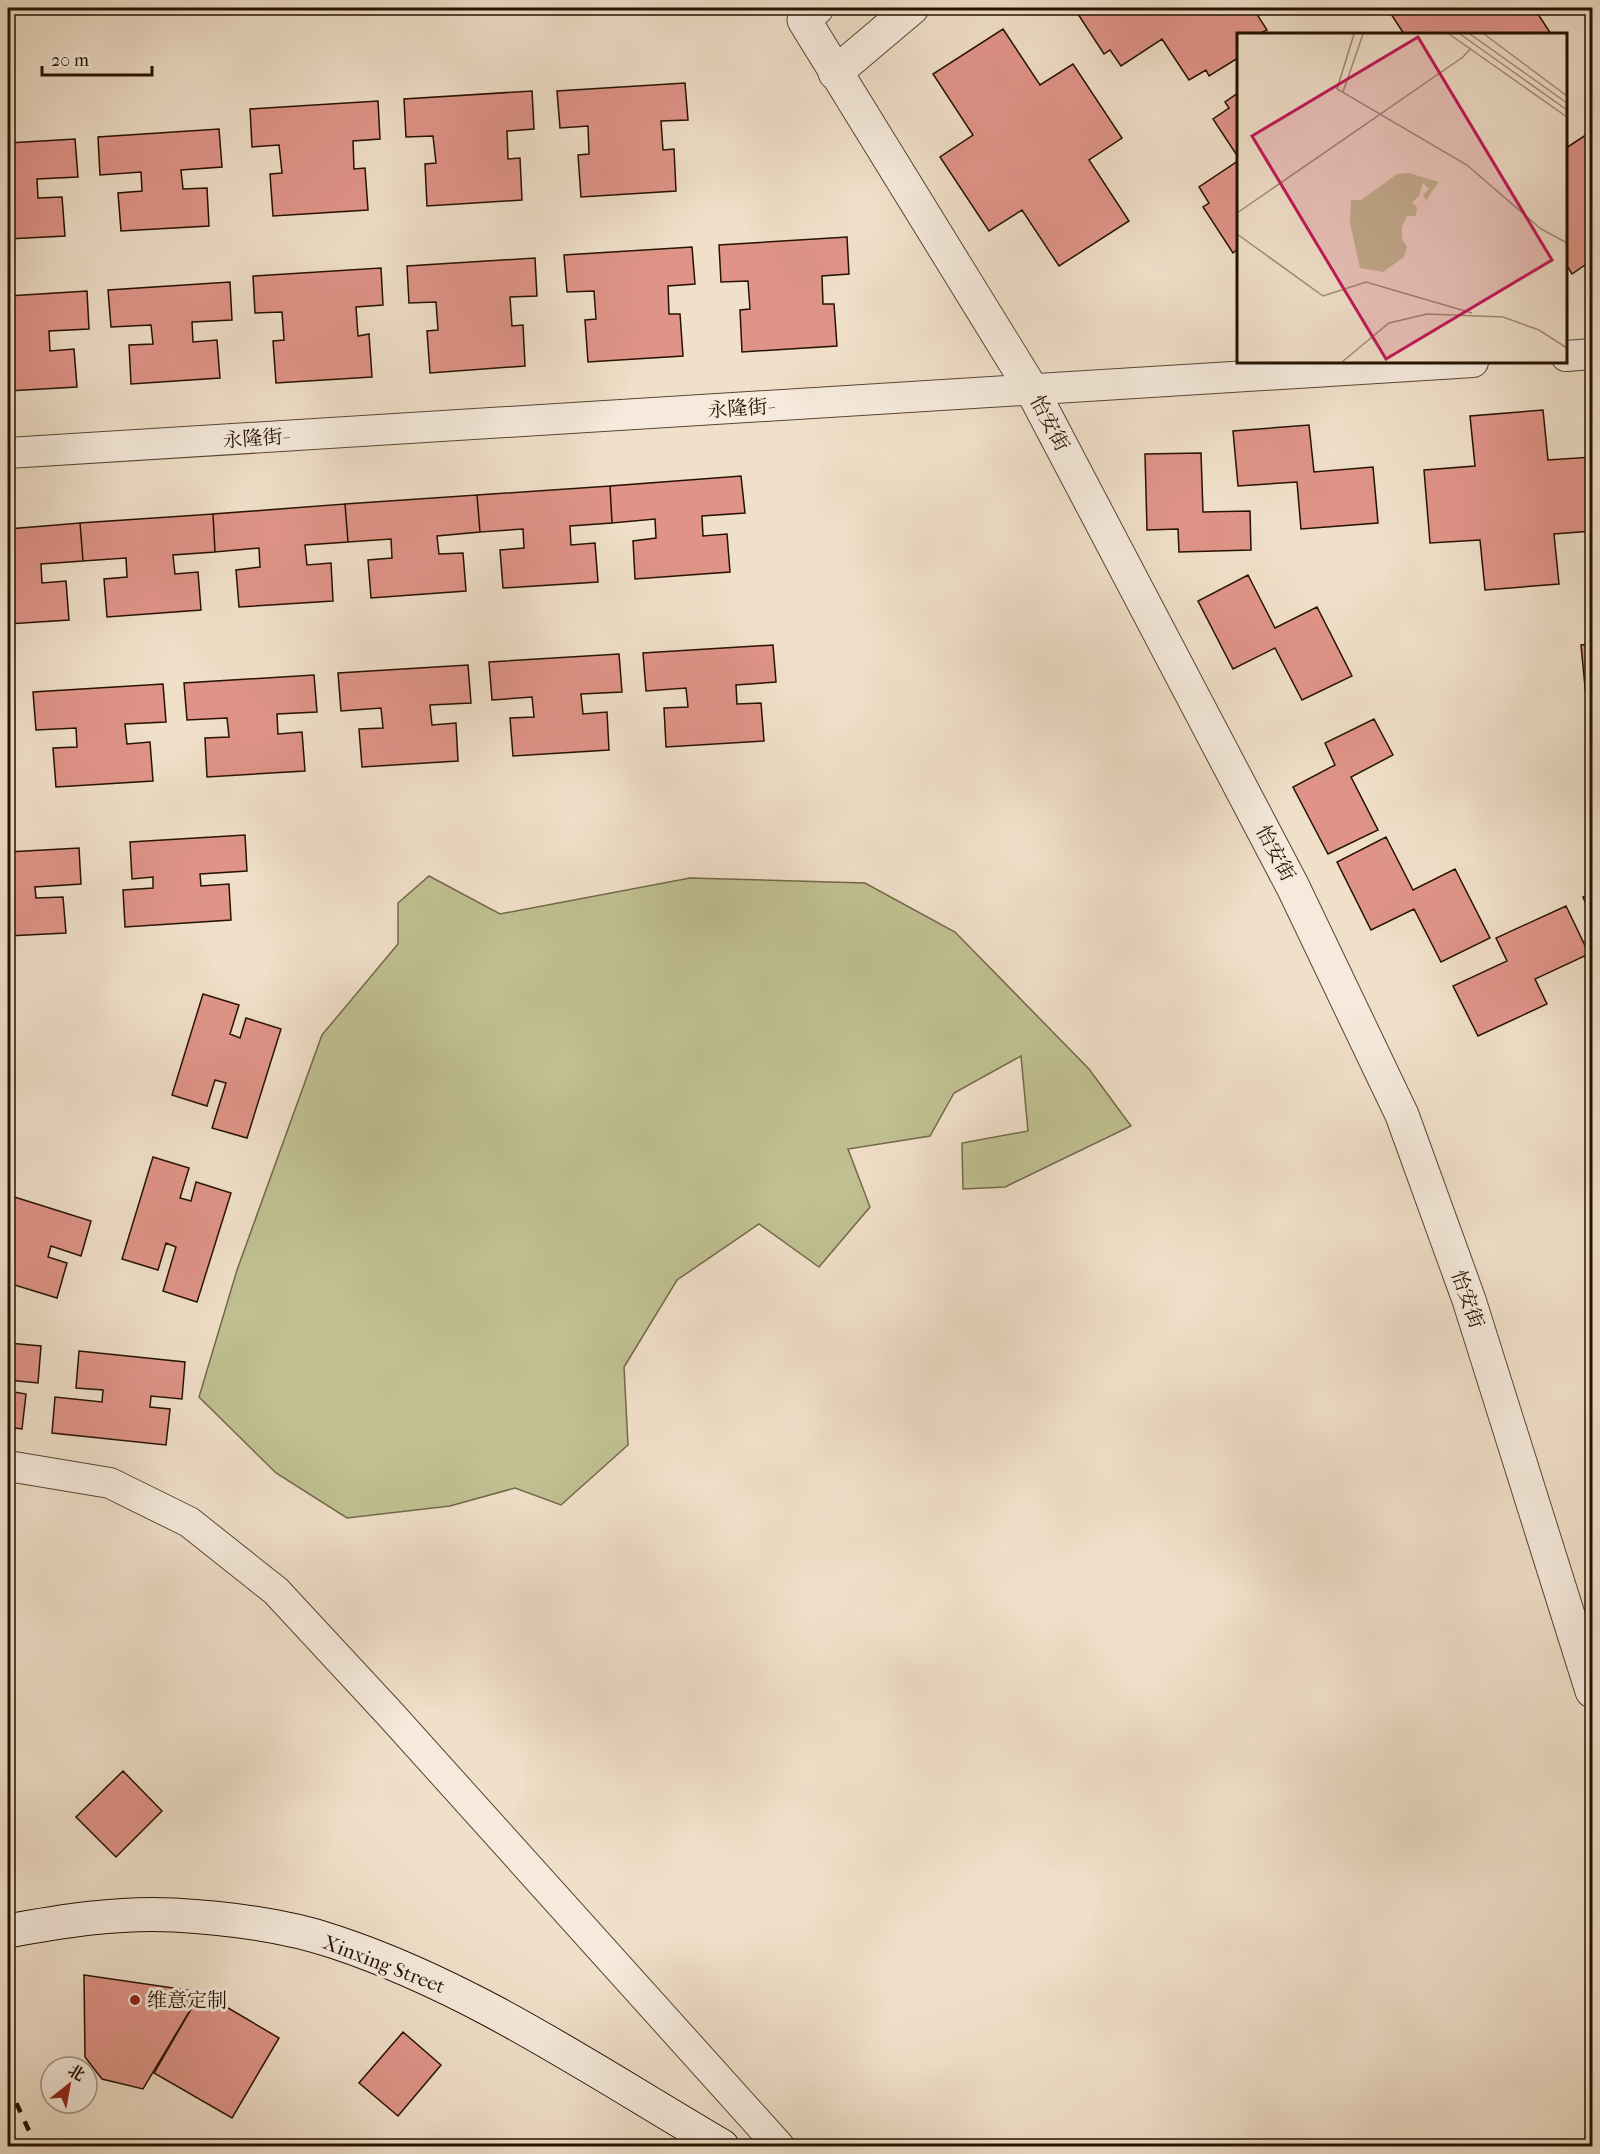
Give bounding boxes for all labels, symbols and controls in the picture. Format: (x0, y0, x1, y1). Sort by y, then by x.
inset map (1237, 33, 1567, 363)
scale bar (42, 39, 152, 77)
text: 20 m (51, 50, 89, 71)
street label: 怡安街 (1025, 391, 1074, 455)
street label: 永隆街- (707, 395, 776, 422)
street label: 永隆街- (222, 425, 291, 452)
street label: 怡安街 (1251, 821, 1300, 885)
street label: 怡安街 (1447, 1267, 1488, 1331)
street label: Xinxing Street (320, 1931, 448, 1998)
place label: 维意定制 (147, 1989, 227, 2012)
marker: 维意定制 (128, 1993, 142, 2007)
north arrow (39, 2055, 99, 2115)
text: 北 (65, 2060, 88, 2085)

